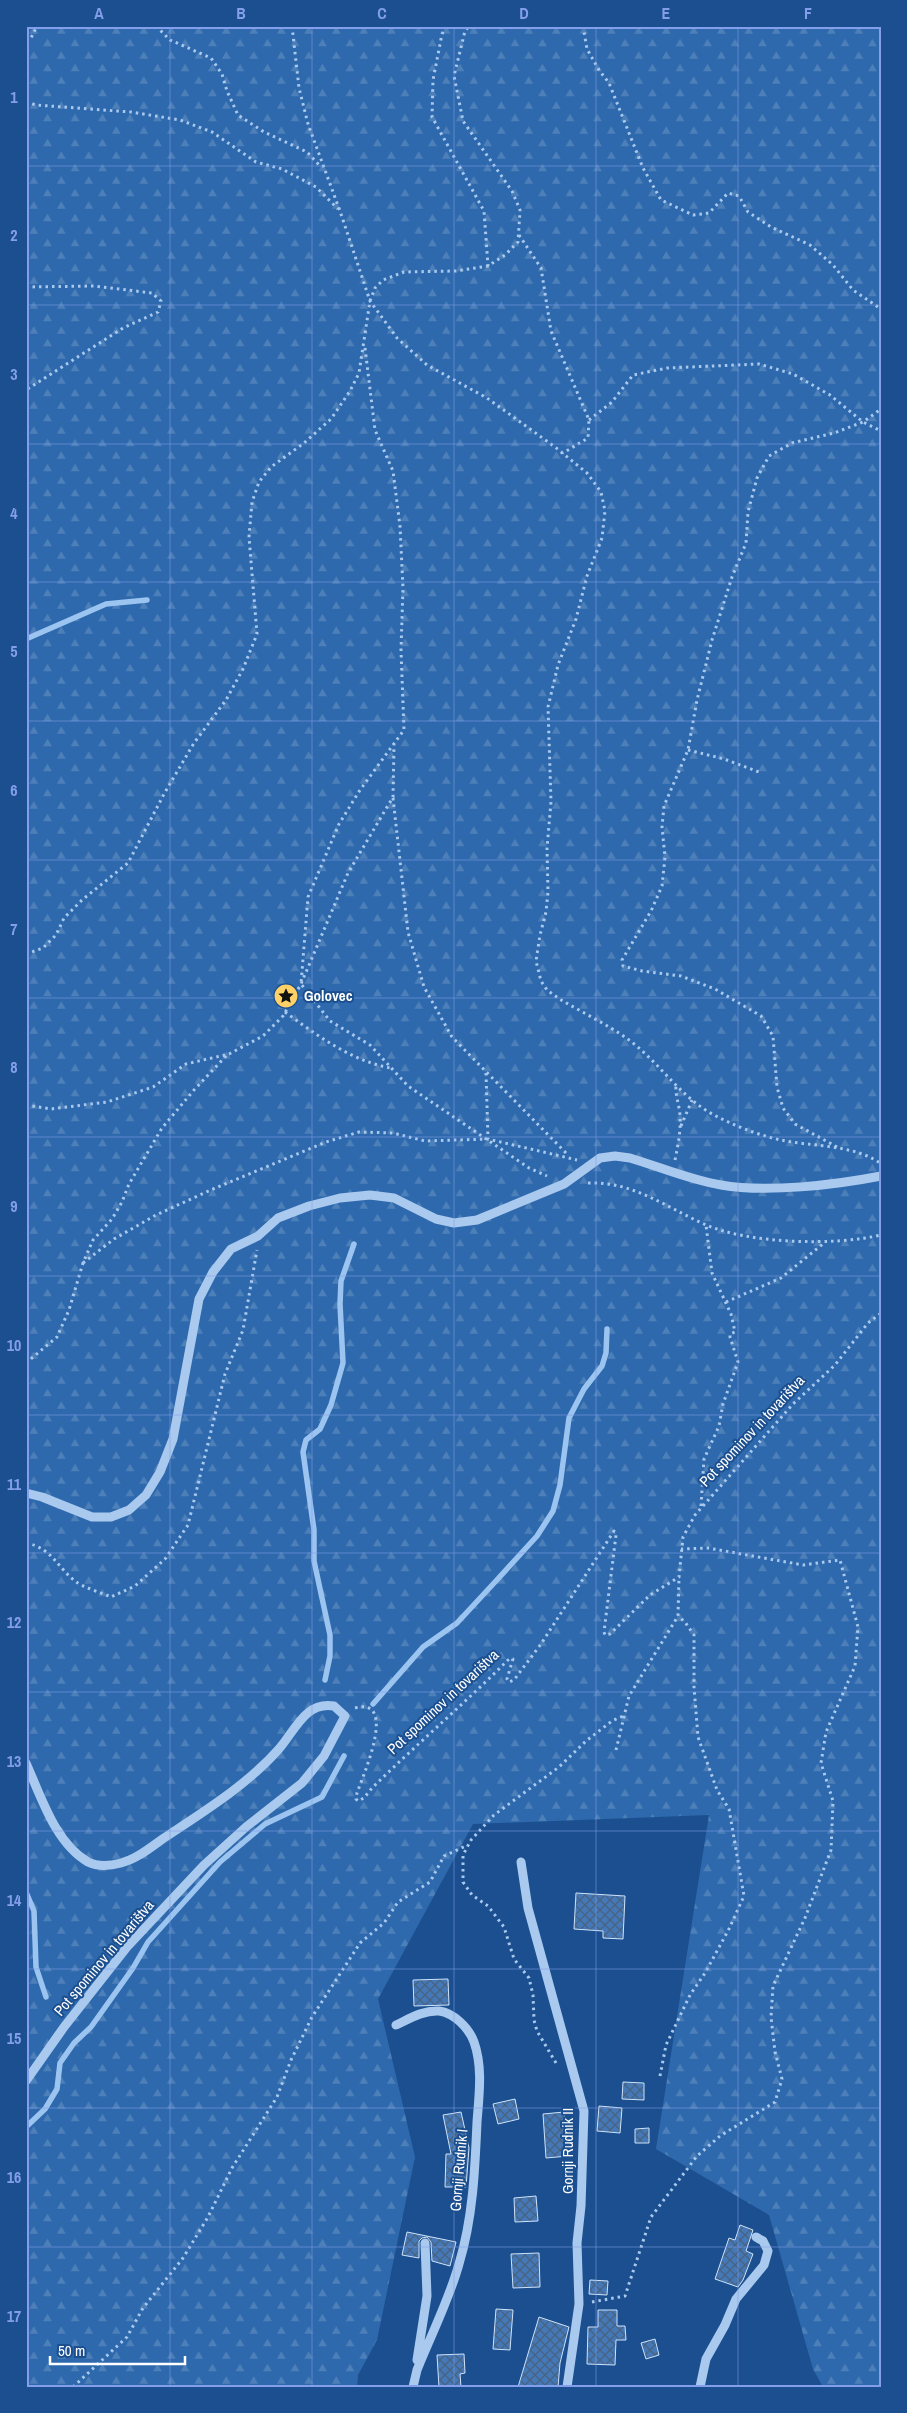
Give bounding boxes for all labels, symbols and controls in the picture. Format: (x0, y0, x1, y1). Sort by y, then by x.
text: A (94, 2, 104, 24)
text: B (236, 2, 246, 24)
text: C (377, 2, 387, 24)
text: D (519, 2, 529, 24)
text: E (662, 2, 671, 24)
text: F (804, 2, 812, 24)
text: 1 (10, 86, 18, 108)
text: 2 (10, 224, 18, 246)
text: 3 (10, 363, 18, 385)
text: 4 (10, 502, 18, 524)
text: 5 (10, 640, 18, 662)
text: 6 (10, 779, 18, 801)
text: 7 (10, 918, 18, 940)
place icon: Golovec (273, 983, 299, 1009)
place label: Golovec (304, 985, 353, 1006)
text: 8 (10, 1056, 18, 1078)
text: 9 (10, 1195, 18, 1217)
text: 10 (7, 1334, 21, 1356)
street label: Pot spominov in tovarištva (694, 1370, 809, 1491)
text: 11 (7, 1473, 22, 1495)
text: 12 (7, 1611, 21, 1633)
street label: Pot spominov in tovarištva (382, 1644, 503, 1759)
text: 13 (7, 1750, 21, 1772)
text: 14 (7, 1889, 22, 1911)
street label: Pot spominov in tovarištva (49, 1895, 159, 2020)
text: 15 (7, 2027, 21, 2049)
street label: Gornji Rudnik II (557, 2108, 578, 2194)
street label: Gornji Rudnik I (444, 2128, 473, 2212)
text: 16 (7, 2166, 21, 2188)
text: 17 (7, 2305, 21, 2327)
scale bar (50, 2333, 185, 2365)
text: 50 m (58, 2340, 85, 2361)

